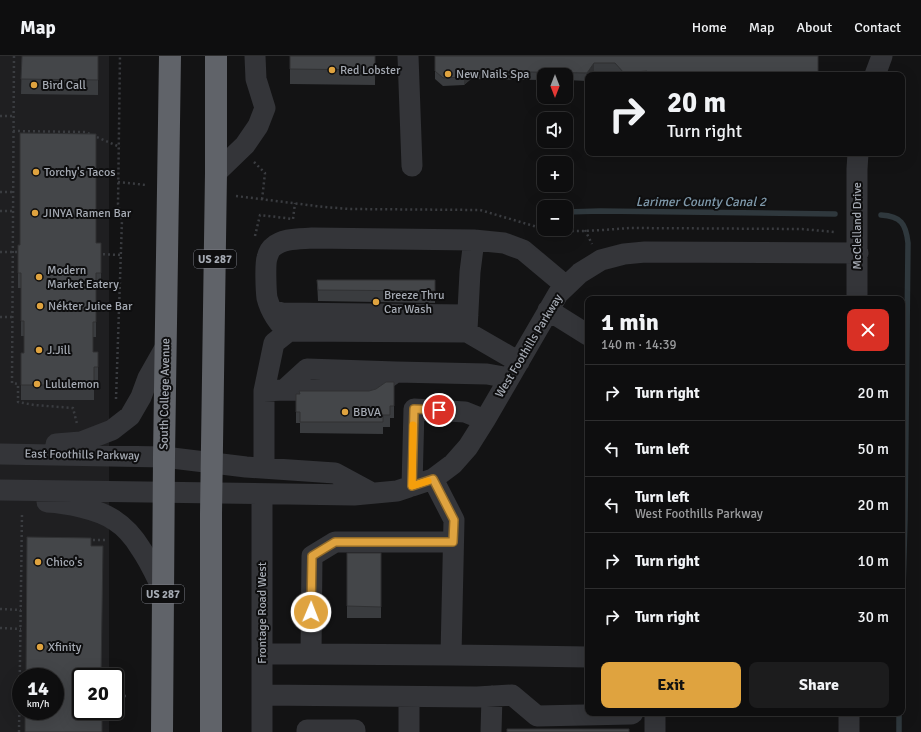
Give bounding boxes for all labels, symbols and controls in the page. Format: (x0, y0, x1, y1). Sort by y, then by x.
text: Map (20, 16, 56, 40)
text: Home (692, 19, 727, 36)
text: Map (749, 19, 774, 36)
text: About (796, 19, 832, 36)
text: Contact (854, 19, 901, 36)
place label: Red Lobster (340, 63, 401, 78)
marker: Red Lobster (327, 65, 337, 75)
place label: New Nails Spa (456, 67, 529, 82)
north arrow (537, 68, 573, 104)
map controls (537, 68, 573, 236)
marker: New Nails Spa (443, 69, 453, 79)
place label: Bird Call (42, 78, 86, 93)
marker: Bird Call (29, 80, 39, 90)
text: 20 m (667, 86, 726, 120)
icon: right (601, 88, 653, 140)
button: sound (537, 112, 573, 148)
text: Turn right (667, 120, 742, 142)
button: + (537, 156, 573, 192)
place label: Torchy's Tacos (44, 165, 115, 180)
marker: Torchy's Tacos (31, 167, 41, 177)
street label: McClelland Drive (850, 182, 865, 270)
water label: Larimer County Canal 2 (636, 194, 767, 210)
button: − (537, 200, 573, 236)
place label: JINYA Ramen Bar (43, 206, 132, 221)
marker: JINYA Ramen Bar (30, 208, 40, 218)
road number: US 287 (194, 250, 236, 268)
place label: Modern Market Eatery (47, 263, 119, 292)
marker: Modern Market Eatery (34, 272, 44, 282)
place label: Breeze Thru Car Wash (384, 288, 445, 317)
street label: West Foothills Parkway (492, 291, 566, 400)
marker: Breeze Thru Car Wash (371, 297, 381, 307)
place label: Nékter Juice Bar (48, 299, 133, 314)
marker: Nékter Juice Bar (35, 301, 45, 311)
text: 1 min (601, 307, 659, 337)
button: close (847, 309, 889, 351)
text: 140 m · 14:39 (601, 337, 677, 353)
street label: South College Avenue (157, 338, 173, 450)
place label: J.Jill (47, 343, 71, 358)
marker: J.Jill (34, 345, 44, 355)
place label: Lululemon (45, 377, 99, 392)
marker: Lululemon (32, 379, 42, 389)
icon: right (601, 382, 623, 404)
text: Turn right (635, 384, 700, 402)
text: 20 m (858, 384, 889, 402)
pin (422, 393, 456, 427)
icon: arrive (428, 399, 450, 421)
place label: BBVA (353, 405, 382, 420)
marker: BBVA (340, 407, 350, 417)
icon: left (601, 438, 623, 460)
text: Turn left (635, 440, 689, 458)
text: 50 m (858, 440, 889, 458)
street label: East Foothills Parkway (24, 446, 140, 464)
text: Turn left (635, 488, 689, 506)
icon: left (601, 494, 623, 516)
text: 20 m (858, 496, 889, 514)
text: West Foothills Parkway (635, 506, 763, 522)
icon: right (601, 550, 623, 572)
text: Turn right (635, 552, 700, 570)
text: 10 m (858, 552, 889, 570)
place label: Chico's (46, 555, 83, 570)
marker: Chico's (33, 557, 43, 567)
street label: Frontage Road West (255, 562, 270, 664)
road number: US 287 (142, 585, 184, 603)
position arrow (290, 591, 332, 633)
icon: right (601, 606, 623, 628)
text: Turn right (635, 608, 700, 626)
text: 30 m (858, 608, 889, 626)
place label: Xfinity (48, 640, 82, 655)
marker: Xfinity (35, 642, 45, 652)
button: Exit (601, 662, 741, 708)
button: Share (749, 662, 889, 708)
speed limit sign: 20 (72, 668, 124, 720)
text: 14 (27, 676, 49, 701)
text: km/h (27, 698, 49, 710)

